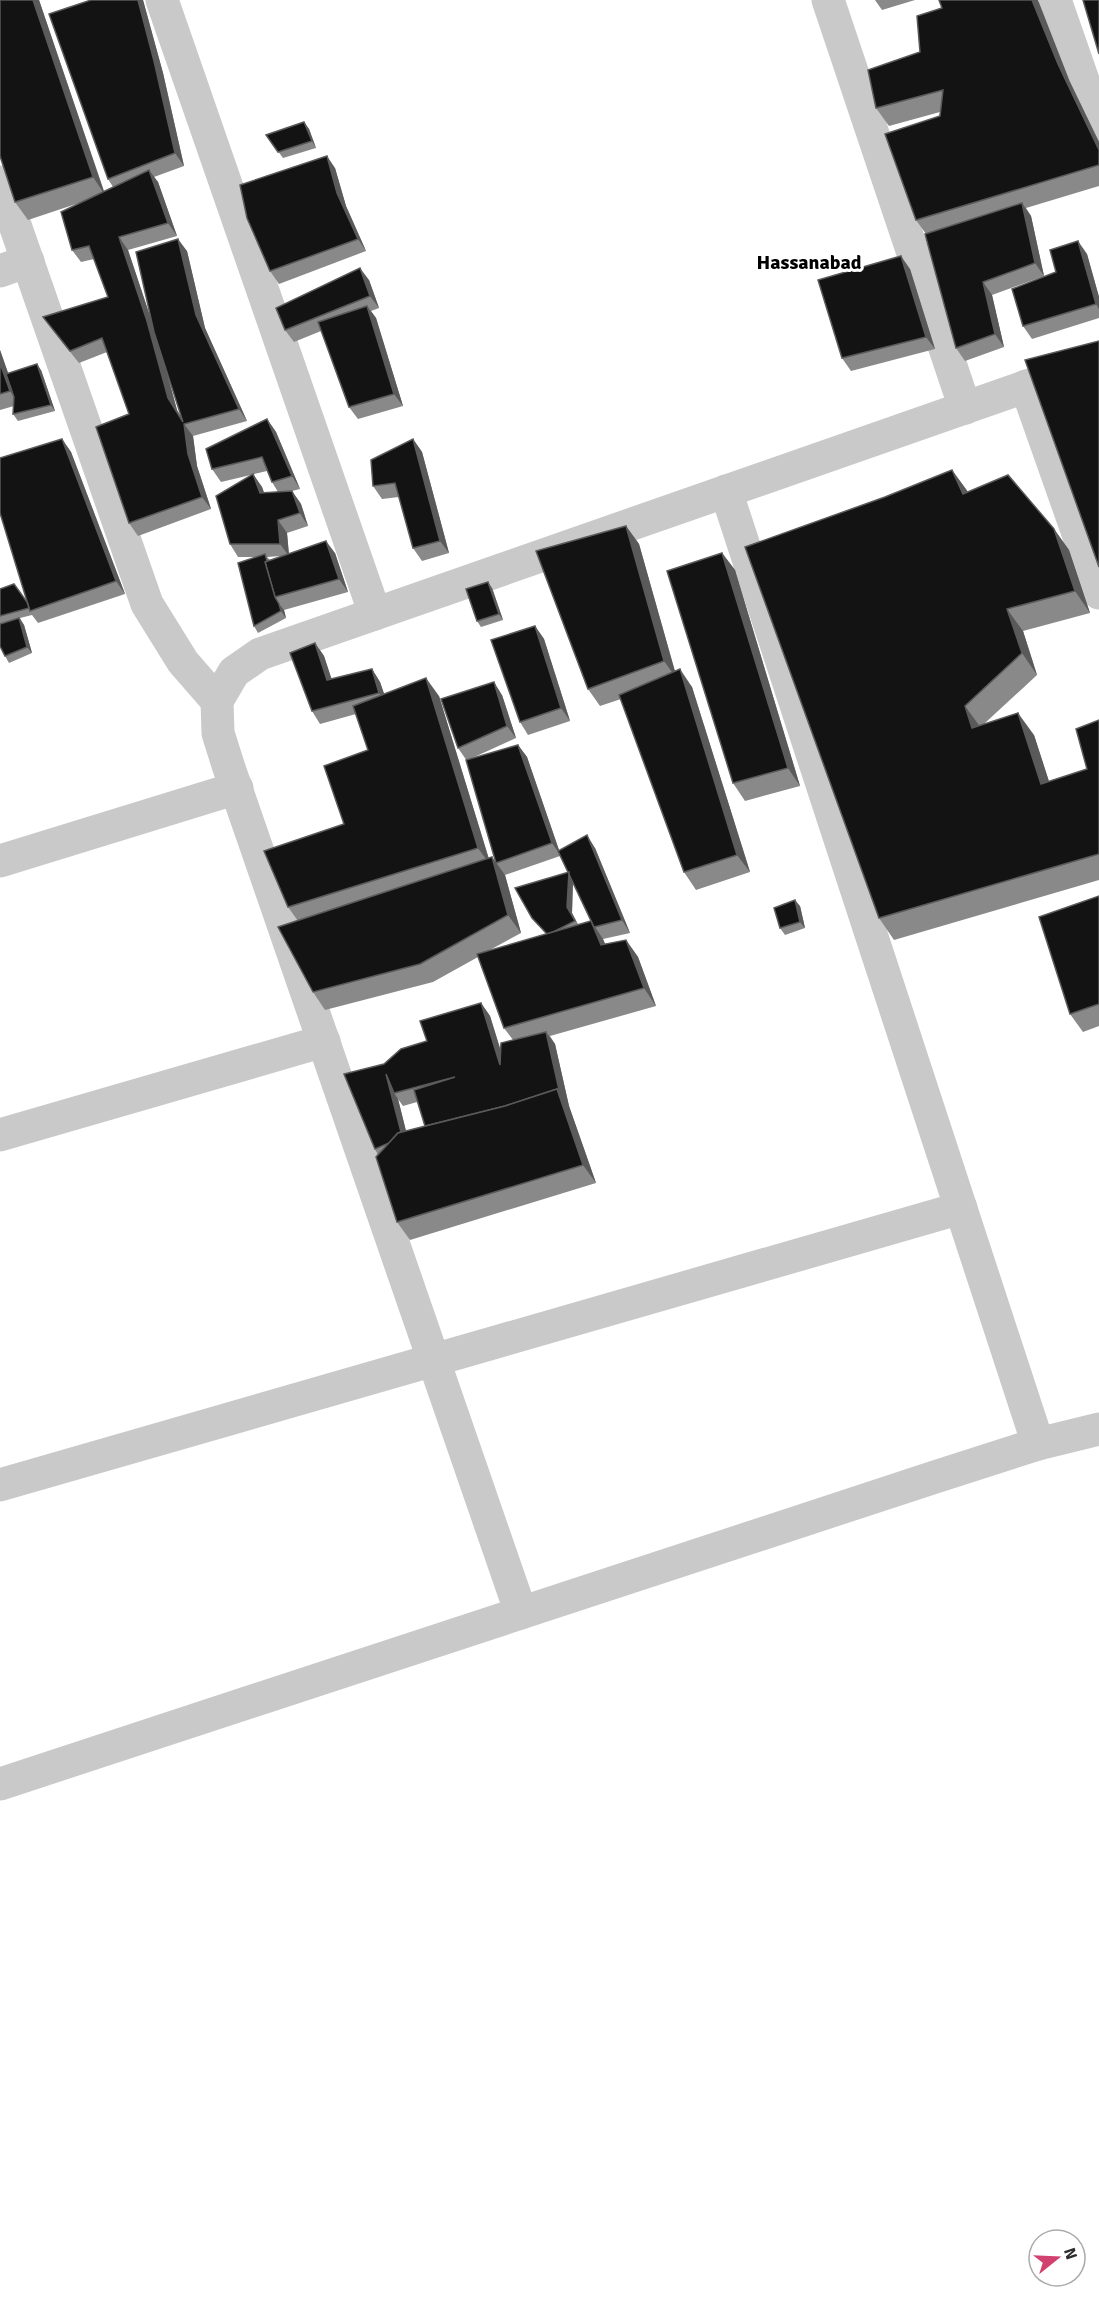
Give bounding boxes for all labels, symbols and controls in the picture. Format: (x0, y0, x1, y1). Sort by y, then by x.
district label: Hassanabad (757, 250, 862, 275)
north arrow (1027, 2228, 1087, 2288)
text: N (1059, 2245, 1082, 2262)

